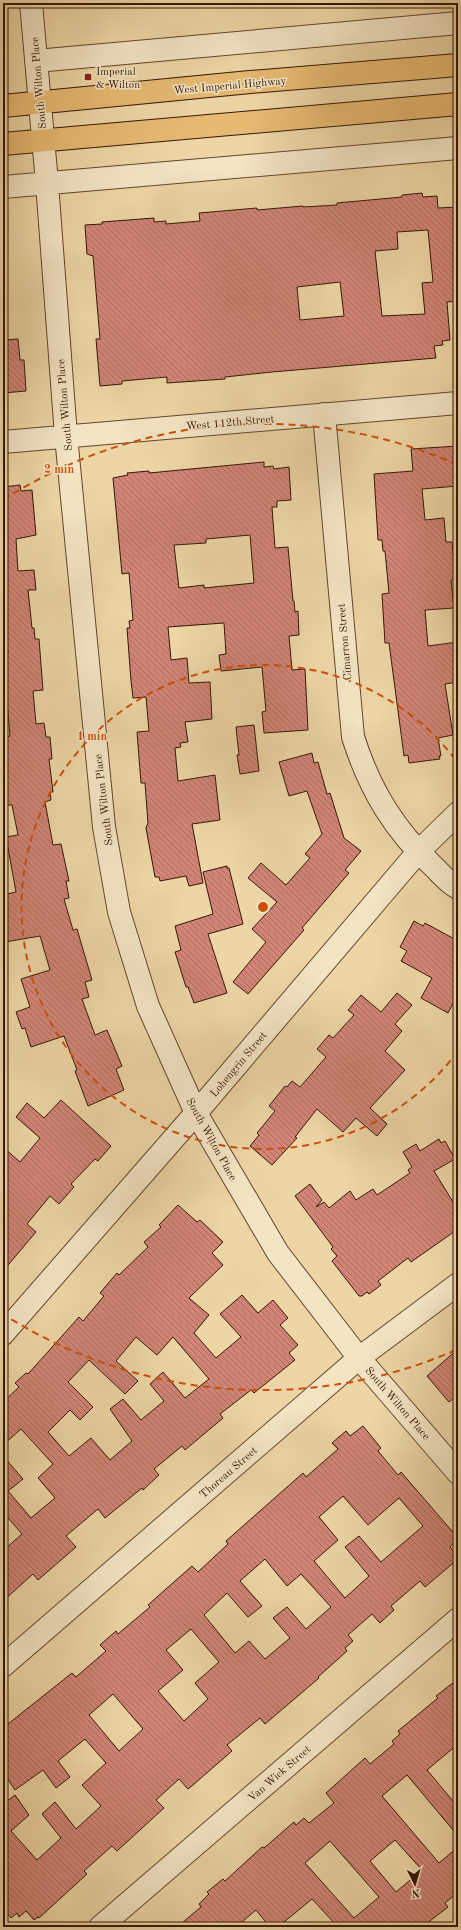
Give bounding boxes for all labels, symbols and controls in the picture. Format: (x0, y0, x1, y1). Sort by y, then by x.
street label: South Wilton Place (30, 36, 49, 129)
place label: Imperial & Wilton (96, 67, 140, 91)
marker: Imperial & Wilton (83, 72, 93, 82)
street label: West Imperial Highway (173, 76, 287, 97)
street label: South Wilton Place (56, 358, 75, 451)
street label: West 112th Street (185, 414, 275, 433)
text: 2 min (44, 464, 74, 476)
street label: Cimarron Street (337, 603, 354, 681)
text: 1 min (77, 731, 107, 743)
street label: South Wilton Place (93, 753, 116, 846)
centre of rings (256, 900, 270, 914)
street label: Lohengrin Street (209, 1030, 270, 1100)
street label: South Wilton Place (183, 1097, 238, 1183)
street label: South Wilton Place (362, 1366, 431, 1442)
street label: Thoreau Street (198, 1445, 260, 1501)
street label: Van Wick Street (247, 1744, 314, 1804)
north arrow (395, 1864, 435, 1904)
text: N (410, 1887, 420, 1898)

